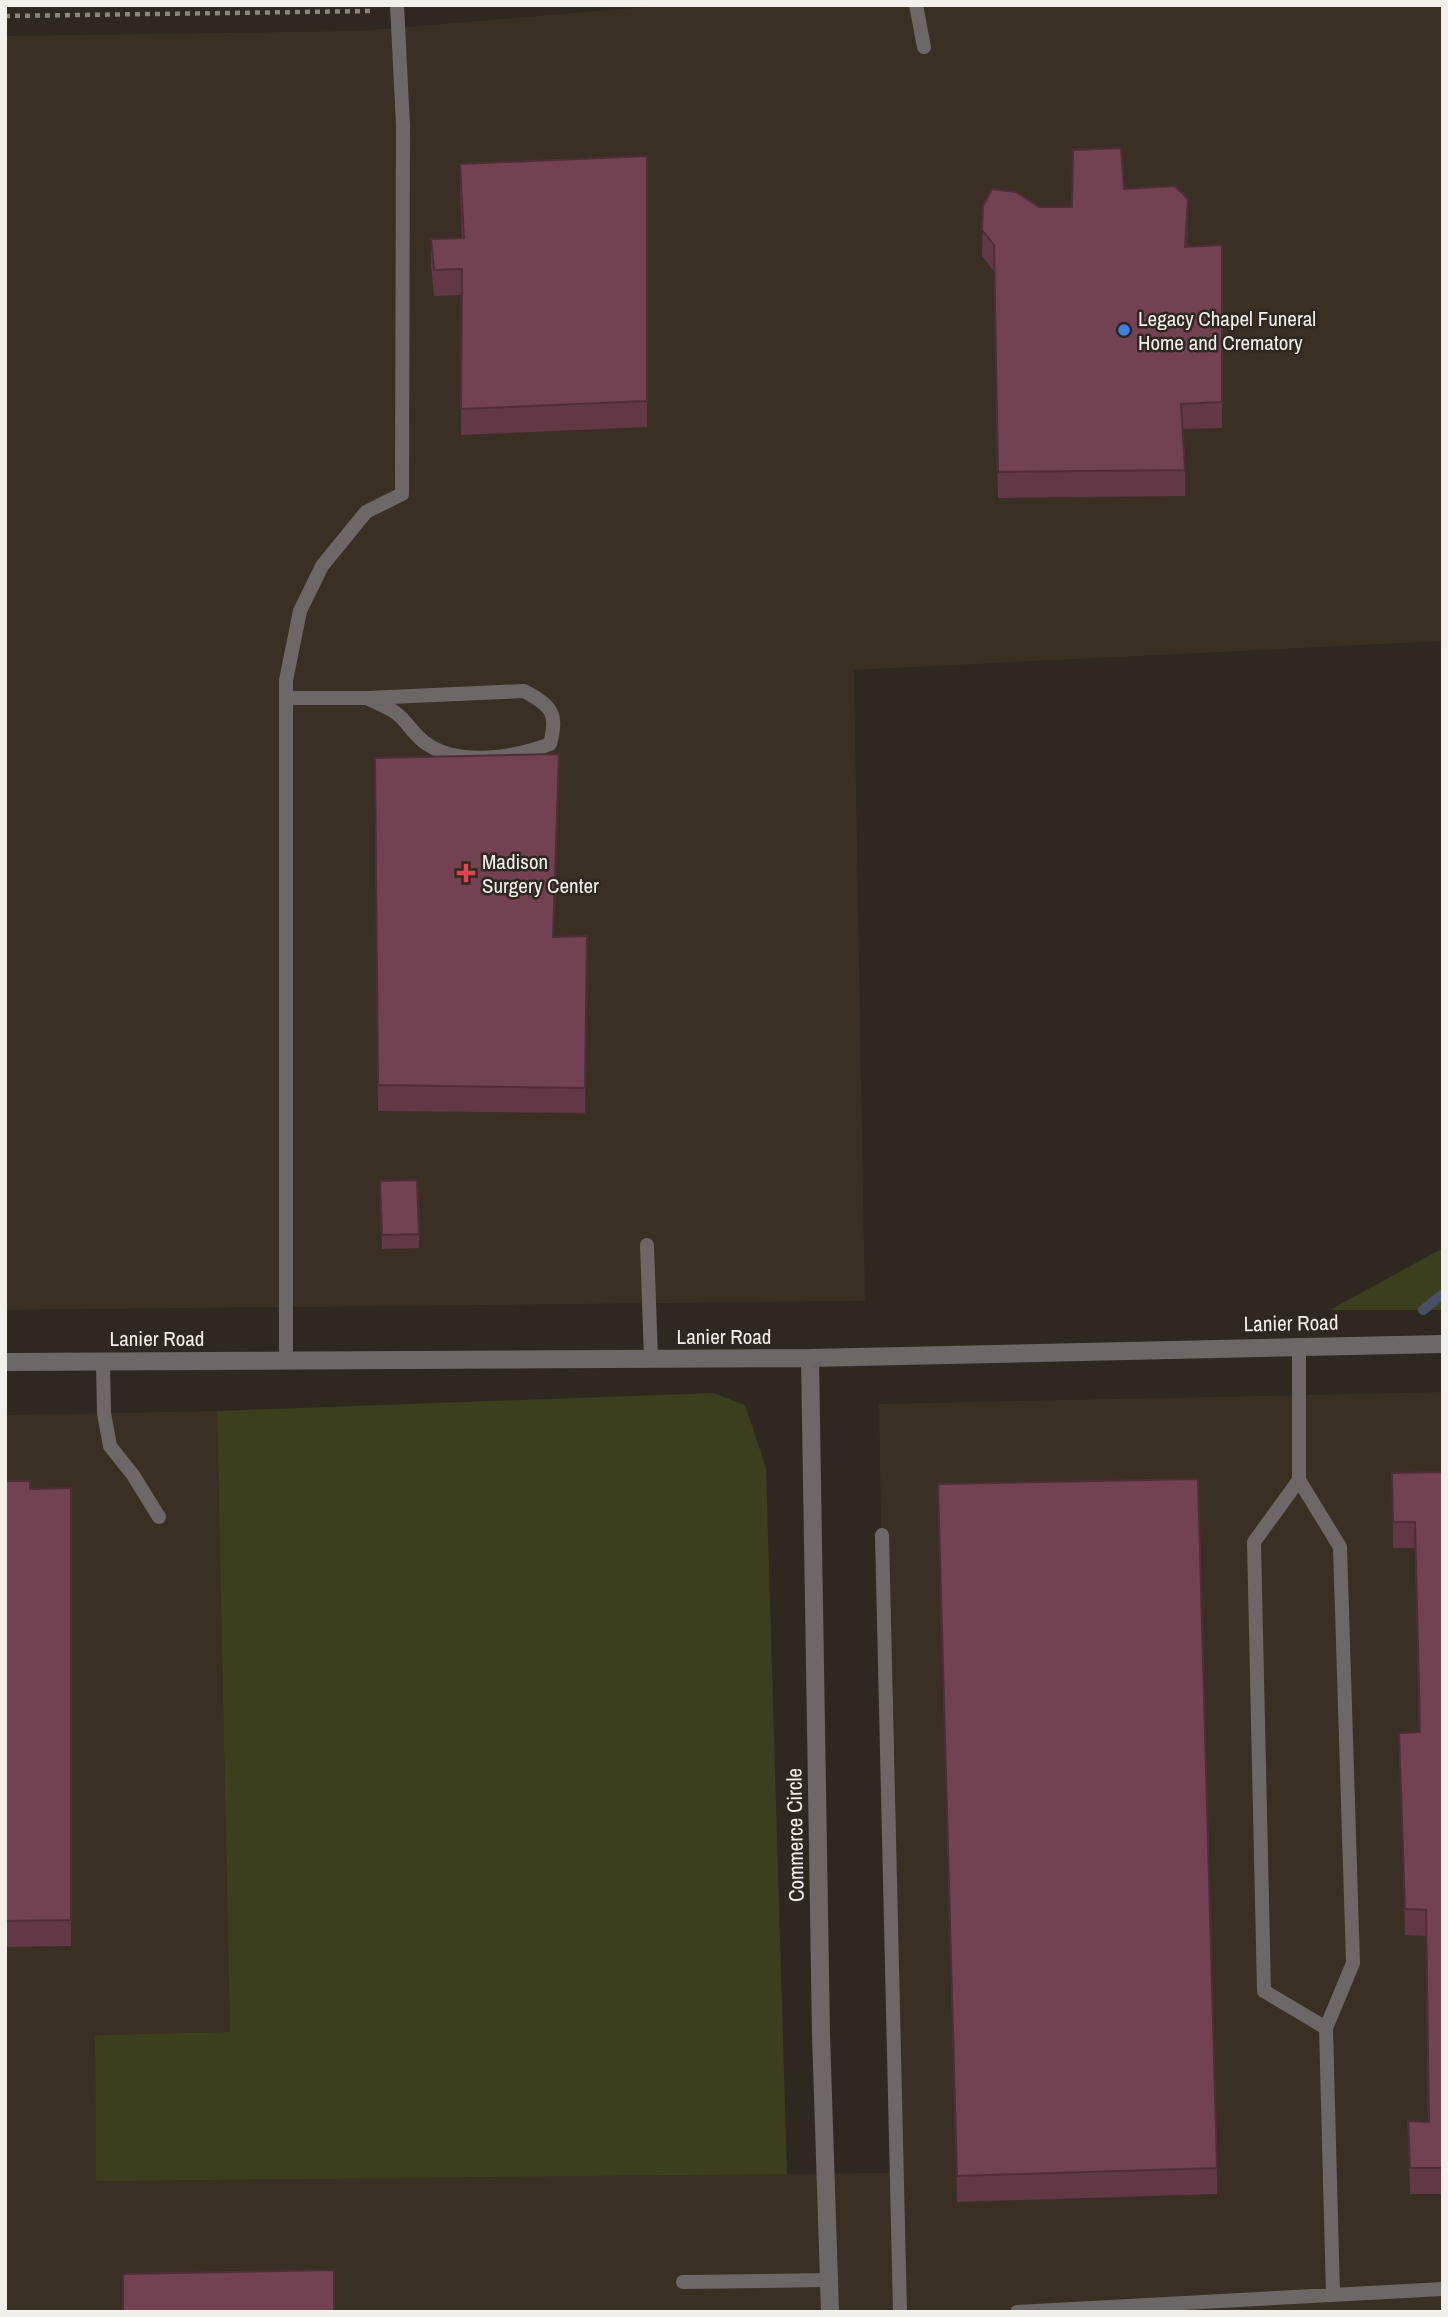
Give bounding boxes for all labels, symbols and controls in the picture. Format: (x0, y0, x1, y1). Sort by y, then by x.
place label: Legacy Chapel Funeral Home and Crematory (1138, 304, 1316, 357)
marker: Legacy Chapel Funeral Home and Crematory (1116, 322, 1132, 338)
place label: Madison Surgery Center (482, 847, 599, 900)
marker: Madison Surgery Center (456, 863, 476, 883)
street label: Lanier Road (1243, 1308, 1339, 1338)
street label: Lanier Road (677, 1322, 771, 1351)
street label: Lanier Road (110, 1324, 204, 1353)
street label: Commerce Circle (779, 1768, 811, 1902)

